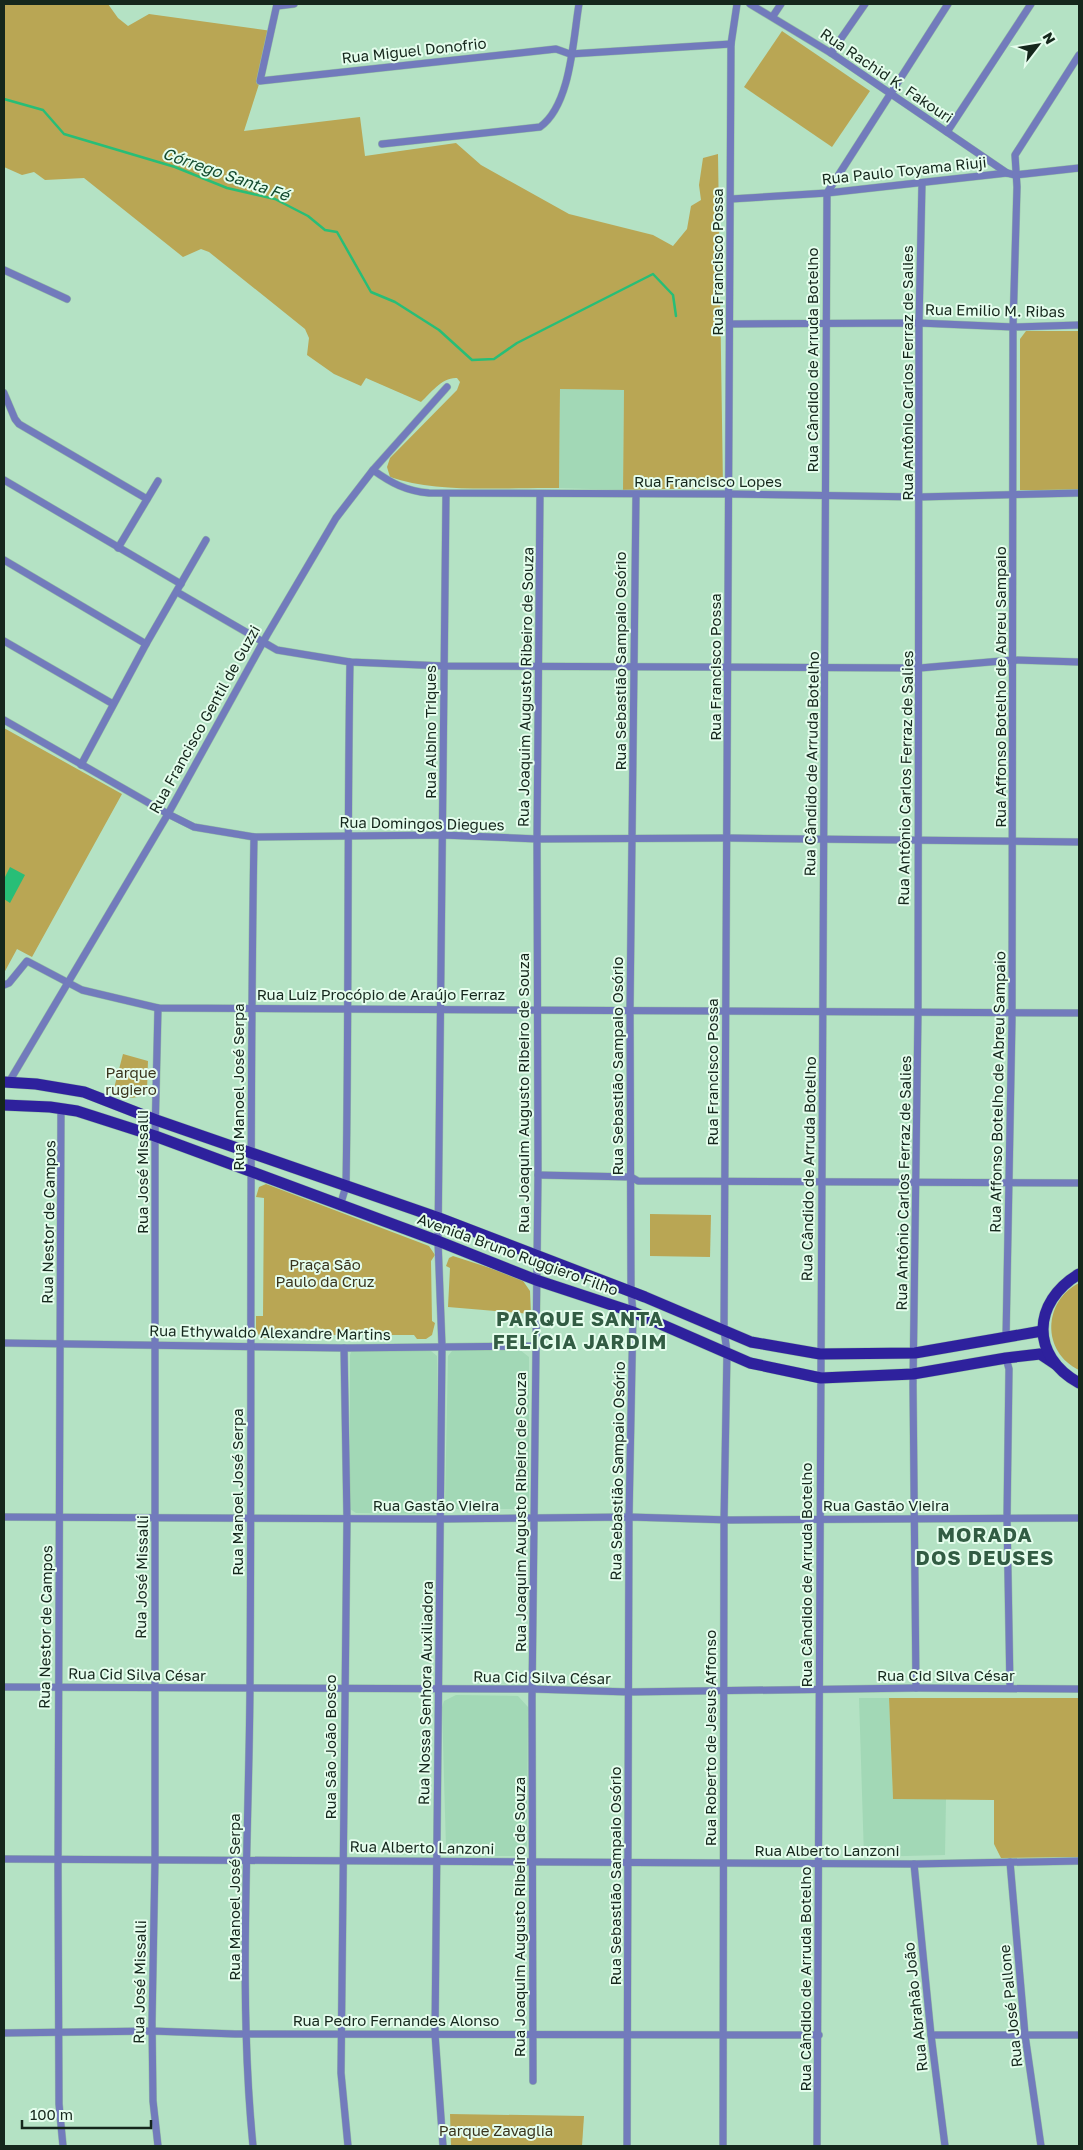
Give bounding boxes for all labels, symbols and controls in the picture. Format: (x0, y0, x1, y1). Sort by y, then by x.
north arrow (1013, 20, 1063, 70)
street label: Rua Rachid K. Fakouri (817, 24, 957, 126)
text: N (1040, 29, 1060, 47)
street label: Rua Miguel Donofrio (341, 33, 487, 67)
water label: Córrego Santa Fé (160, 143, 294, 206)
street label: Rua Paulo Toyama Riuji (821, 152, 987, 188)
street label: Rua Francisco Possa (708, 188, 726, 336)
street label: Rua Antônio Carlos Ferraz de Salies (898, 245, 916, 501)
street label: Rua Cândido de Arruda Botelho (803, 247, 821, 473)
street label: Rua Emilio M. Ribas (925, 300, 1065, 320)
street label: Rua Francisco Lopes (634, 472, 782, 490)
street label: Rua Affonso Botelho de Abreu Sampaio (991, 546, 1009, 828)
street label: Rua Joaquim Augusto Ribeiro de Souza (514, 547, 536, 827)
street label: Rua Sebastião Sampaio Osório (611, 551, 629, 771)
street label: Rua Francisco Possa (706, 593, 724, 741)
street label: Rua Francisco Gentil de Guzzi (145, 622, 263, 816)
street label: Rua Antônio Carlos Ferraz de Salies (894, 650, 916, 906)
street label: Rua Cândido de Arruda Botelho (800, 651, 822, 877)
street label: Rua Albino Triques (421, 665, 439, 799)
street label: Rua Domingos Diegues (339, 813, 505, 833)
street label: Rua Affonso Botelho de Abreu Sampaio (986, 951, 1008, 1233)
street label: Rua Joaquim Augusto Ribeiro de Souza (514, 953, 532, 1233)
street label: Rua Sebastião Sampaio Osório (608, 956, 626, 1176)
street label: Rua Luiz Procópio de Araújo Ferraz (257, 985, 506, 1003)
street label: Rua Francisco Possa (703, 998, 721, 1146)
street label: Rua Manoel José Serpa (229, 1003, 247, 1171)
street label: Rua Antônio Carlos Ferraz de Salies (892, 1055, 914, 1311)
street label: Rua Cândido de Arruda Botelho (797, 1056, 819, 1282)
park label: Parque rugiero (105, 1063, 157, 1098)
street label: Rua José Missalli (133, 1110, 151, 1234)
street label: Rua Nestor de Campos (38, 1140, 58, 1304)
street label: Avenida Bruno Ruggiero Filho (415, 1209, 621, 1299)
park label: Praça São Paulo da Cruz (276, 1255, 375, 1290)
district label: PARQUE SANTA FELÍCIA JARDIM (493, 1306, 667, 1353)
street label: Rua Ethywaldo Alexandre Martins (149, 1321, 391, 1343)
street label: Rua Sebastião Sampaio Osório (606, 1361, 628, 1581)
street label: Rua Joaquim Augusto Ribeiro de Souza (511, 1372, 529, 1652)
street label: Rua Manoel José Serpa (228, 1408, 246, 1576)
street label: Rua Cândido de Arruda Botelho (797, 1462, 815, 1688)
street label: Rua Gastão Vieira (373, 1496, 499, 1514)
street label: Rua Gastão Vieira (823, 1496, 949, 1514)
street label: Rua José Missalli (131, 1515, 151, 1639)
district label: MORADA DOS DEUSES (916, 1522, 1054, 1569)
street label: Rua Nestor de Campos (35, 1545, 55, 1709)
street label: Rua Nossa Senhora Auxiliadora (414, 1581, 436, 1805)
street label: Rua Roberto de Jesus Affonso (701, 1630, 719, 1846)
street label: Rua Cid Silva César (68, 1664, 206, 1684)
street label: Rua Cid Silva César (877, 1666, 1015, 1684)
street label: Rua Cid Silva César (473, 1667, 611, 1687)
street label: Rua São João Bosco (321, 1675, 339, 1819)
street label: Rua Sebastião Sampaio Osório (606, 1766, 624, 1986)
street label: Rua Joaquim Augusto Ribeiro de Souza (510, 1777, 528, 2057)
street label: Rua Manoel José Serpa (225, 1813, 243, 1981)
street label: Rua Alberto Lanzoni (349, 1837, 495, 1857)
street label: Rua Alberto Lanzoni (755, 1841, 899, 1859)
street label: Rua Cândido de Arruda Botelho (796, 1866, 814, 2092)
street label: Rua José Missalli (129, 1920, 149, 2044)
street label: Rua Abrahão João (899, 1941, 931, 2073)
street label: Rua José Pallone (995, 1943, 1025, 2068)
street label: Rua Pedro Fernandes Alonso (293, 2011, 499, 2029)
scale bar (22, 2098, 151, 2130)
text: 100 m (30, 2105, 73, 2123)
park label: Parque Zavaglia (439, 2121, 553, 2139)

